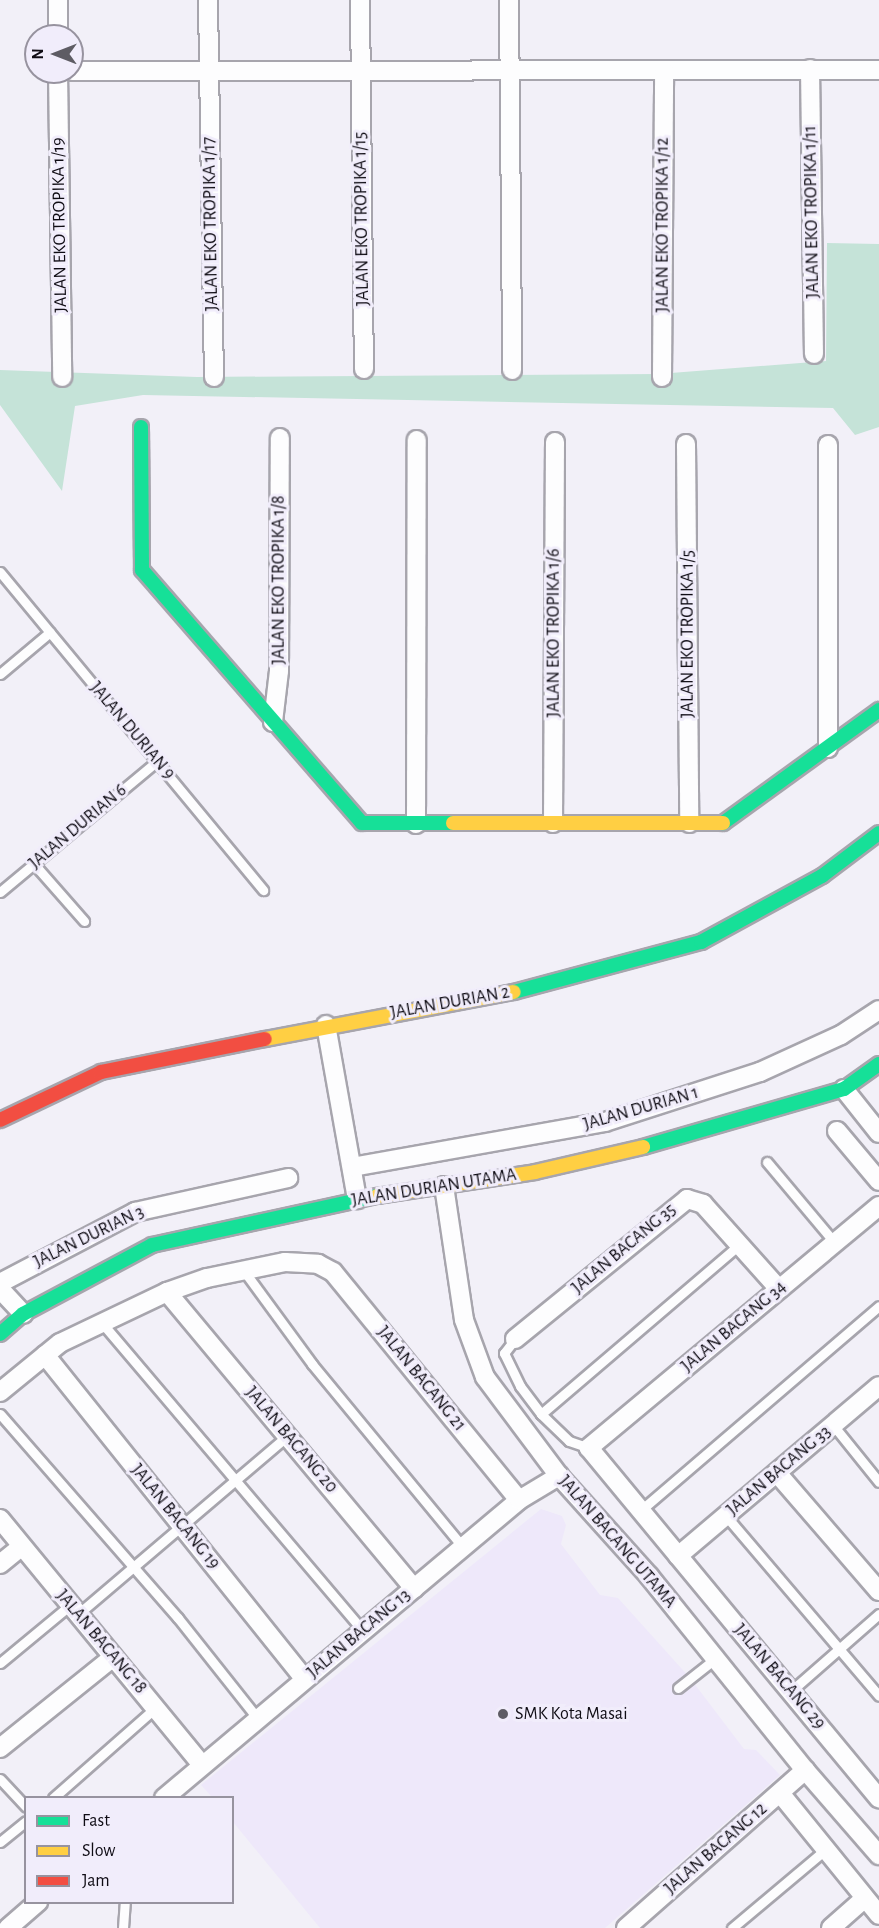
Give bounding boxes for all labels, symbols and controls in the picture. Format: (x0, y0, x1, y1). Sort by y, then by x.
north arrow (24, 24, 84, 84)
text: N (30, 48, 46, 60)
street label: JALAN EKO TROPIKA 1/11 (800, 125, 824, 299)
street label: JALAN EKO TROPIKA 1/15 (350, 132, 374, 306)
street label: JALAN EKO TROPIKA 1/19 (48, 137, 72, 313)
street label: JALAN EKO TROPIKA 1/17 (199, 137, 223, 311)
street label: JALAN EKO TROPIKA 1/12 (652, 138, 674, 312)
street label: JALAN EKO TROPIKA 1/8 (268, 495, 290, 665)
street label: JALAN EKO TROPIKA 1/6 (543, 549, 565, 717)
street label: JALAN EKO TROPIKA 1/5 (677, 550, 699, 718)
street label: JALAN DURIAN 9 (85, 678, 179, 784)
street label: JALAN DURIAN 6 (25, 780, 131, 874)
street label: JALAN DURIAN 2 (389, 982, 511, 1024)
street label: JALAN DURIAN 1 (581, 1082, 701, 1136)
street label: JALAN DURIAN UTAMA (350, 1164, 518, 1212)
street label: JALAN BACANG 35 (567, 1199, 681, 1299)
street label: JALAN DURIAN 3 (30, 1201, 148, 1273)
street label: JALAN BACANG 34 (677, 1277, 791, 1377)
street label: JALAN BACANG 21 (372, 1322, 470, 1436)
street label: JALAN BACANG 20 (240, 1382, 342, 1498)
street label: JALAN BACANG 33 (723, 1421, 835, 1521)
street label: JALAN BACANG 19 (126, 1460, 224, 1574)
street label: JALAN BACANG UTAMA (554, 1471, 680, 1613)
street label: JALAN BACANG 13 (303, 1585, 415, 1683)
street label: JALAN BACANG 18 (51, 1586, 151, 1698)
street label: JALAN BACANG 29 (729, 1620, 829, 1734)
place label: SMK Kota Masai (515, 1703, 627, 1725)
marker: SMK Kota Masai (496, 1707, 510, 1721)
legend (24, 1796, 234, 1904)
street label: JALAN BACANG 12 (660, 1799, 772, 1899)
text: Fast (82, 1812, 110, 1830)
text: Slow (82, 1842, 115, 1860)
text: Jam (82, 1872, 110, 1890)

